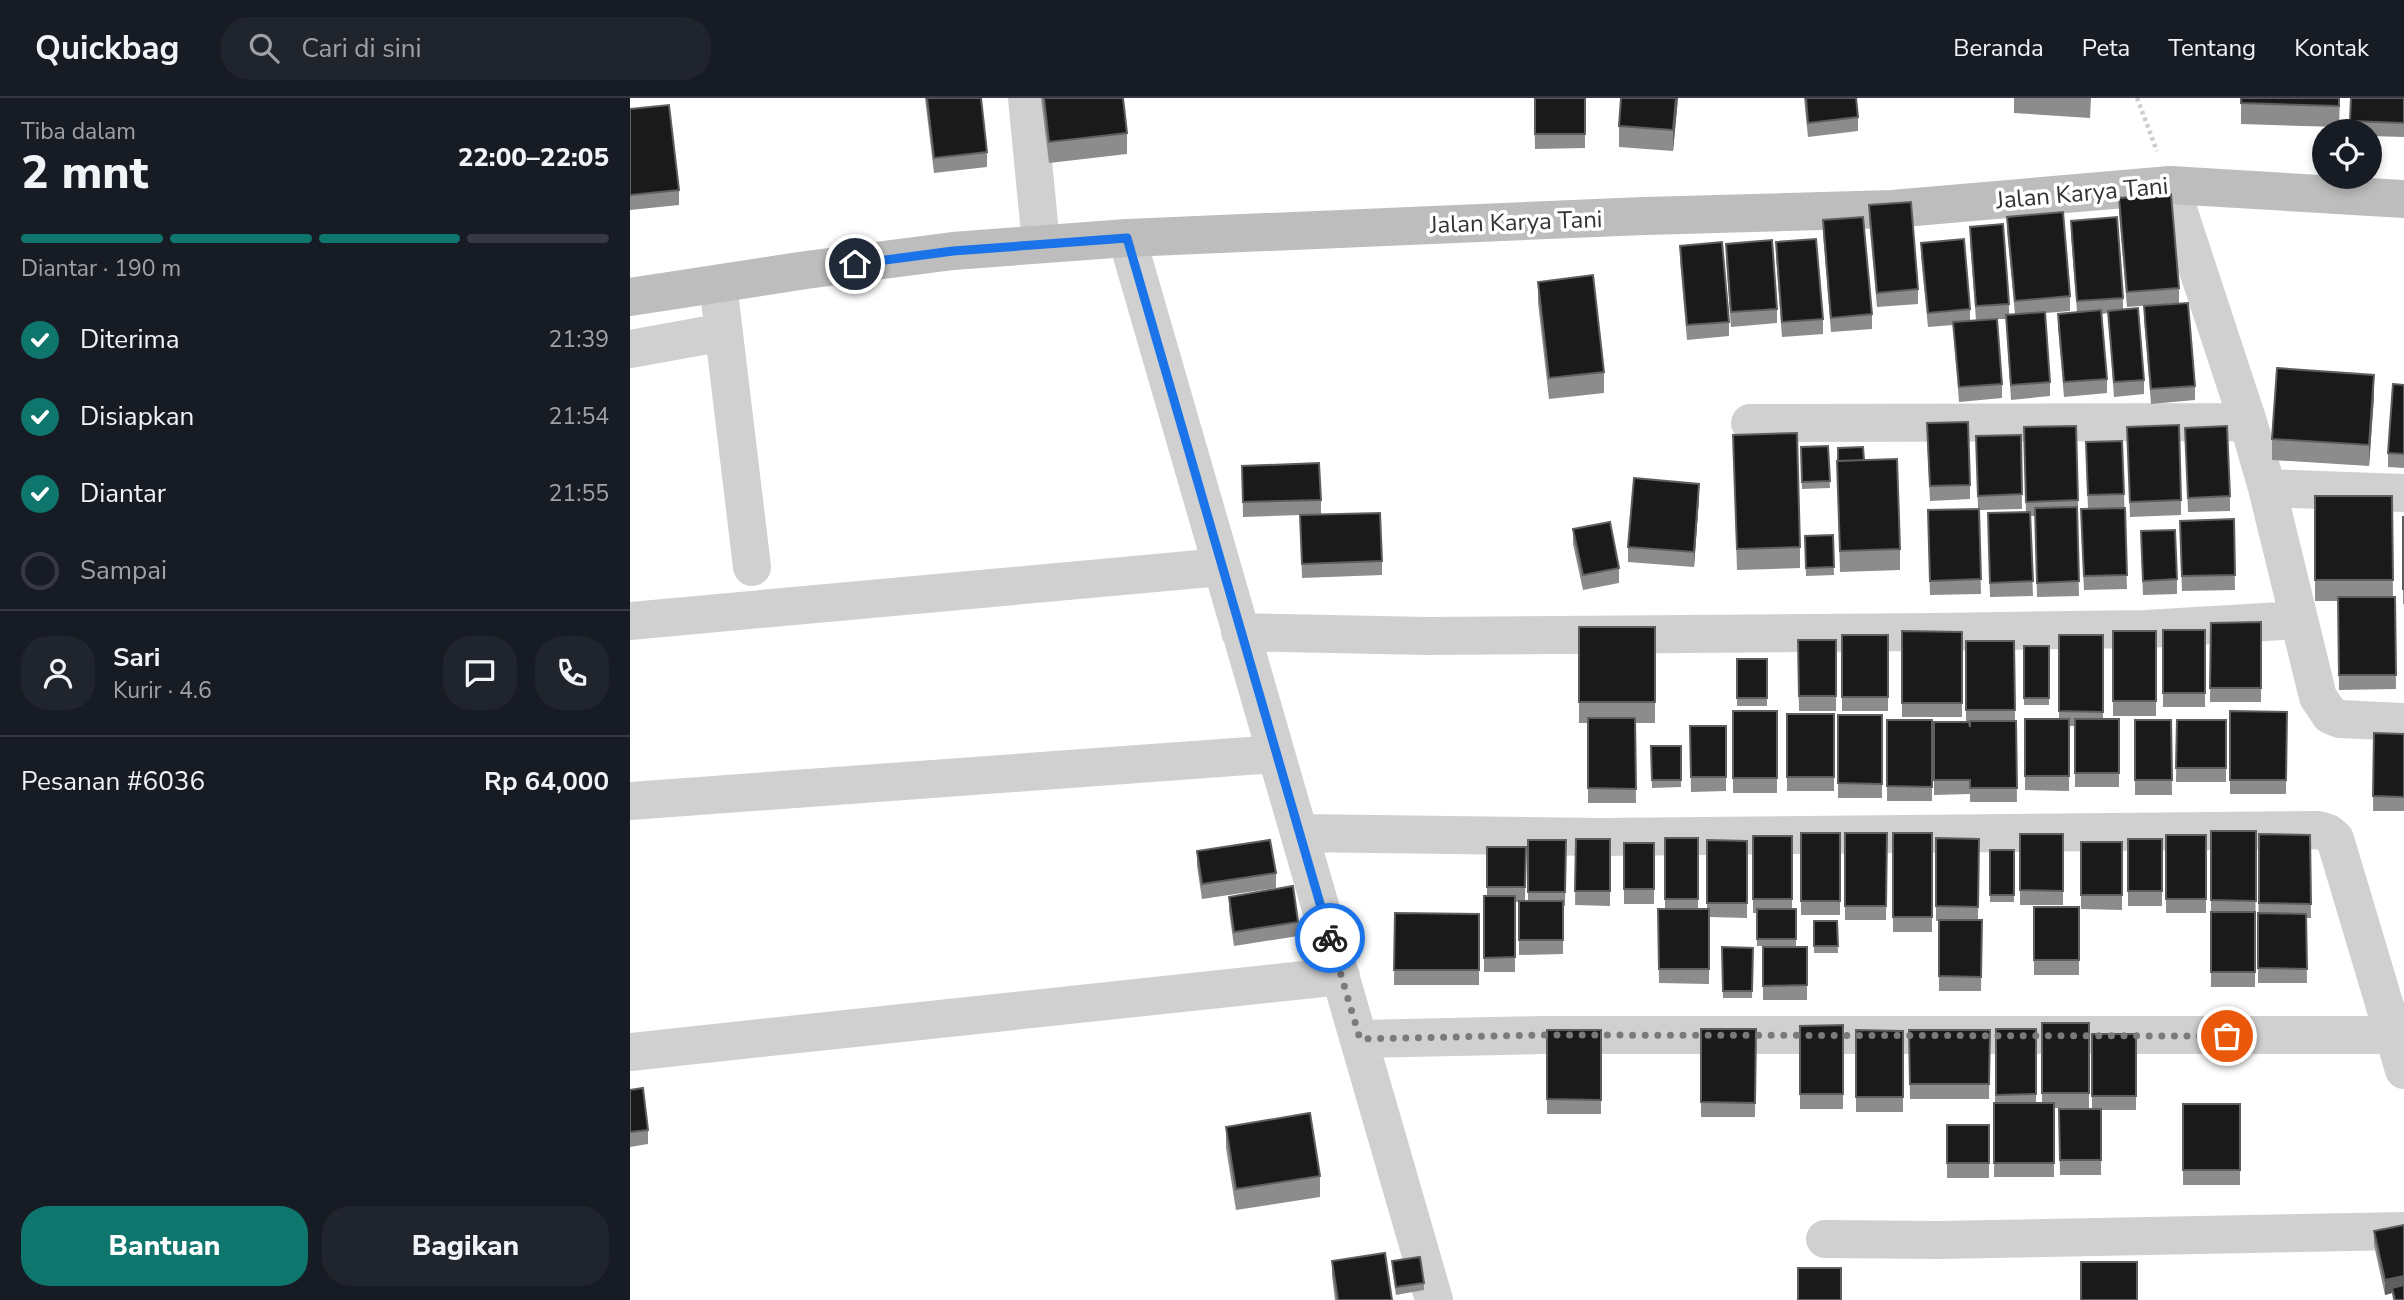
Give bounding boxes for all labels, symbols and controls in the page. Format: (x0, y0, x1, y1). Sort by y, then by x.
search box (221, 17, 711, 80)
text: Quickbag (35, 26, 179, 71)
icon: search (245, 29, 283, 67)
text: Cari di sini (301, 31, 422, 66)
text: Beranda (1953, 32, 2044, 64)
text: Peta (2082, 32, 2130, 64)
text: Tentang (2168, 32, 2256, 64)
text: Kontak (2294, 32, 2369, 64)
text: Tiba dalam (21, 116, 136, 147)
map controls (2312, 119, 2382, 189)
button: locate (2312, 119, 2382, 189)
text: 22:00–22:05 (458, 140, 609, 175)
text: 2 mnt (21, 141, 148, 204)
street label: Jalan Karya Tani (1994, 170, 2169, 217)
street label: Jalan Karya Tani (1428, 203, 1603, 241)
pin (825, 234, 885, 294)
icon: home (836, 245, 874, 283)
text: Diantar · 190 m (21, 253, 181, 284)
icon: check (21, 321, 59, 359)
text: Diterima (80, 322, 180, 357)
text: 21:39 (549, 324, 609, 355)
icon: check (21, 398, 59, 436)
text: Disiapkan (80, 399, 194, 434)
text: 21:54 (549, 401, 609, 432)
icon: check (21, 475, 59, 513)
text: Diantar (80, 476, 166, 511)
text: 21:55 (549, 478, 609, 509)
text: Sampai (80, 553, 167, 588)
button: person (21, 636, 95, 710)
button: chat (443, 636, 517, 710)
button: phone (535, 636, 609, 710)
text: Sari (113, 640, 160, 675)
text: Kurir · 4.6 (113, 675, 212, 706)
text: Pesanan #6036 (21, 764, 205, 799)
text: Rp 64,000 (484, 764, 609, 799)
courier (1295, 903, 1365, 973)
icon: bike (1311, 919, 1349, 957)
pin (2197, 1006, 2257, 1066)
icon: bag (2208, 1017, 2246, 1055)
button: Bantuan (21, 1206, 308, 1286)
button: Bagikan (322, 1206, 609, 1286)

